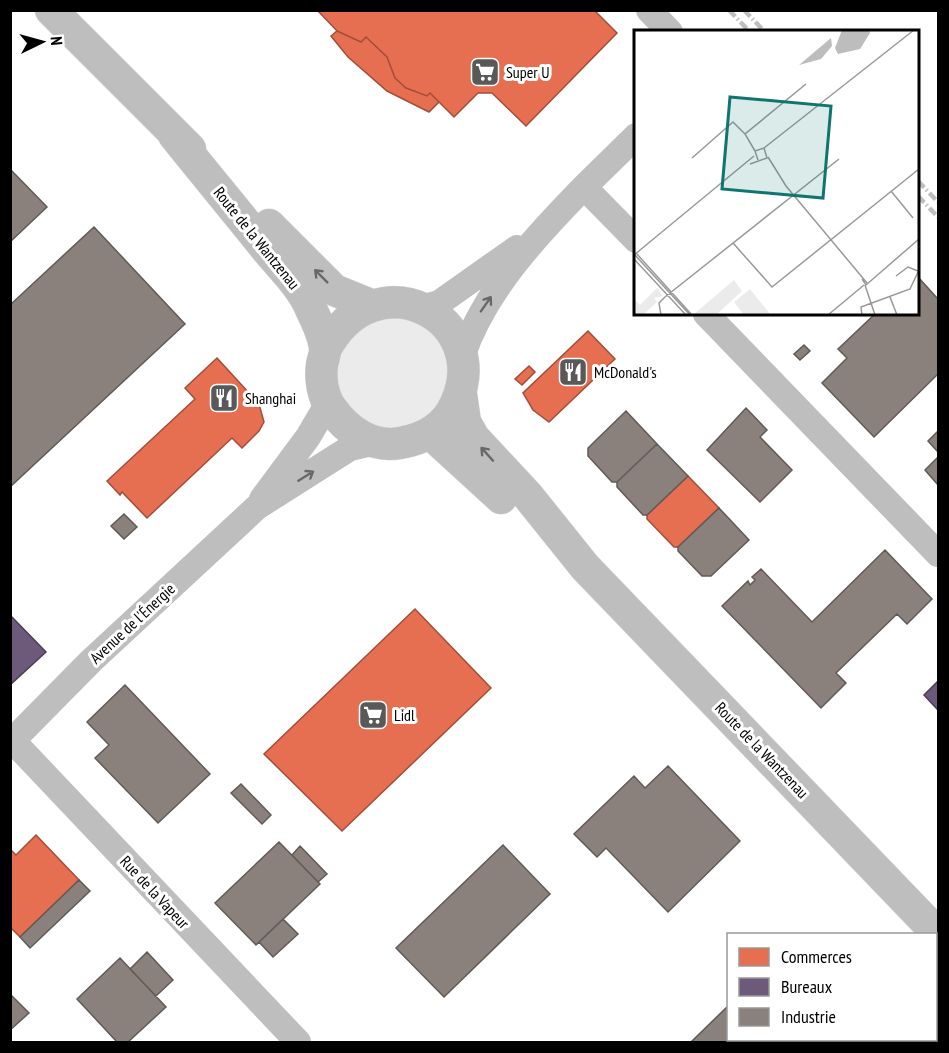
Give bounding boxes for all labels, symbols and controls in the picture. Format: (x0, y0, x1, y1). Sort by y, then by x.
north arrow (12, 12, 72, 72)
inset map (634, 30, 919, 315)
text: N (47, 36, 67, 46)
supermarket icon: Super U (469, 56, 501, 88)
place label: Super U (506, 62, 549, 82)
street label: Route de la Wantzenau (210, 183, 304, 293)
one-way arrow (313, 269, 328, 284)
one-way arrow (480, 296, 492, 312)
restaurant icon: McDonald's (557, 356, 589, 388)
place label: McDonald's (594, 362, 657, 382)
restaurant icon: Shanghai (208, 382, 240, 414)
place label: Shanghai (245, 388, 296, 408)
one-way arrow (480, 447, 494, 462)
one-way arrow (297, 469, 314, 481)
street label: Avenue de l'Énergie (85, 578, 179, 668)
street label: Route de la Wantzenau (711, 698, 813, 802)
supermarket icon: Lidl (357, 699, 389, 731)
place label: Lidl (394, 705, 415, 725)
street label: Rue de la Vapeur (116, 851, 194, 933)
legend (727, 933, 937, 1041)
text: Commerces (781, 945, 852, 968)
text: Bureaux (781, 975, 833, 998)
text: Industrie (781, 1005, 836, 1028)

